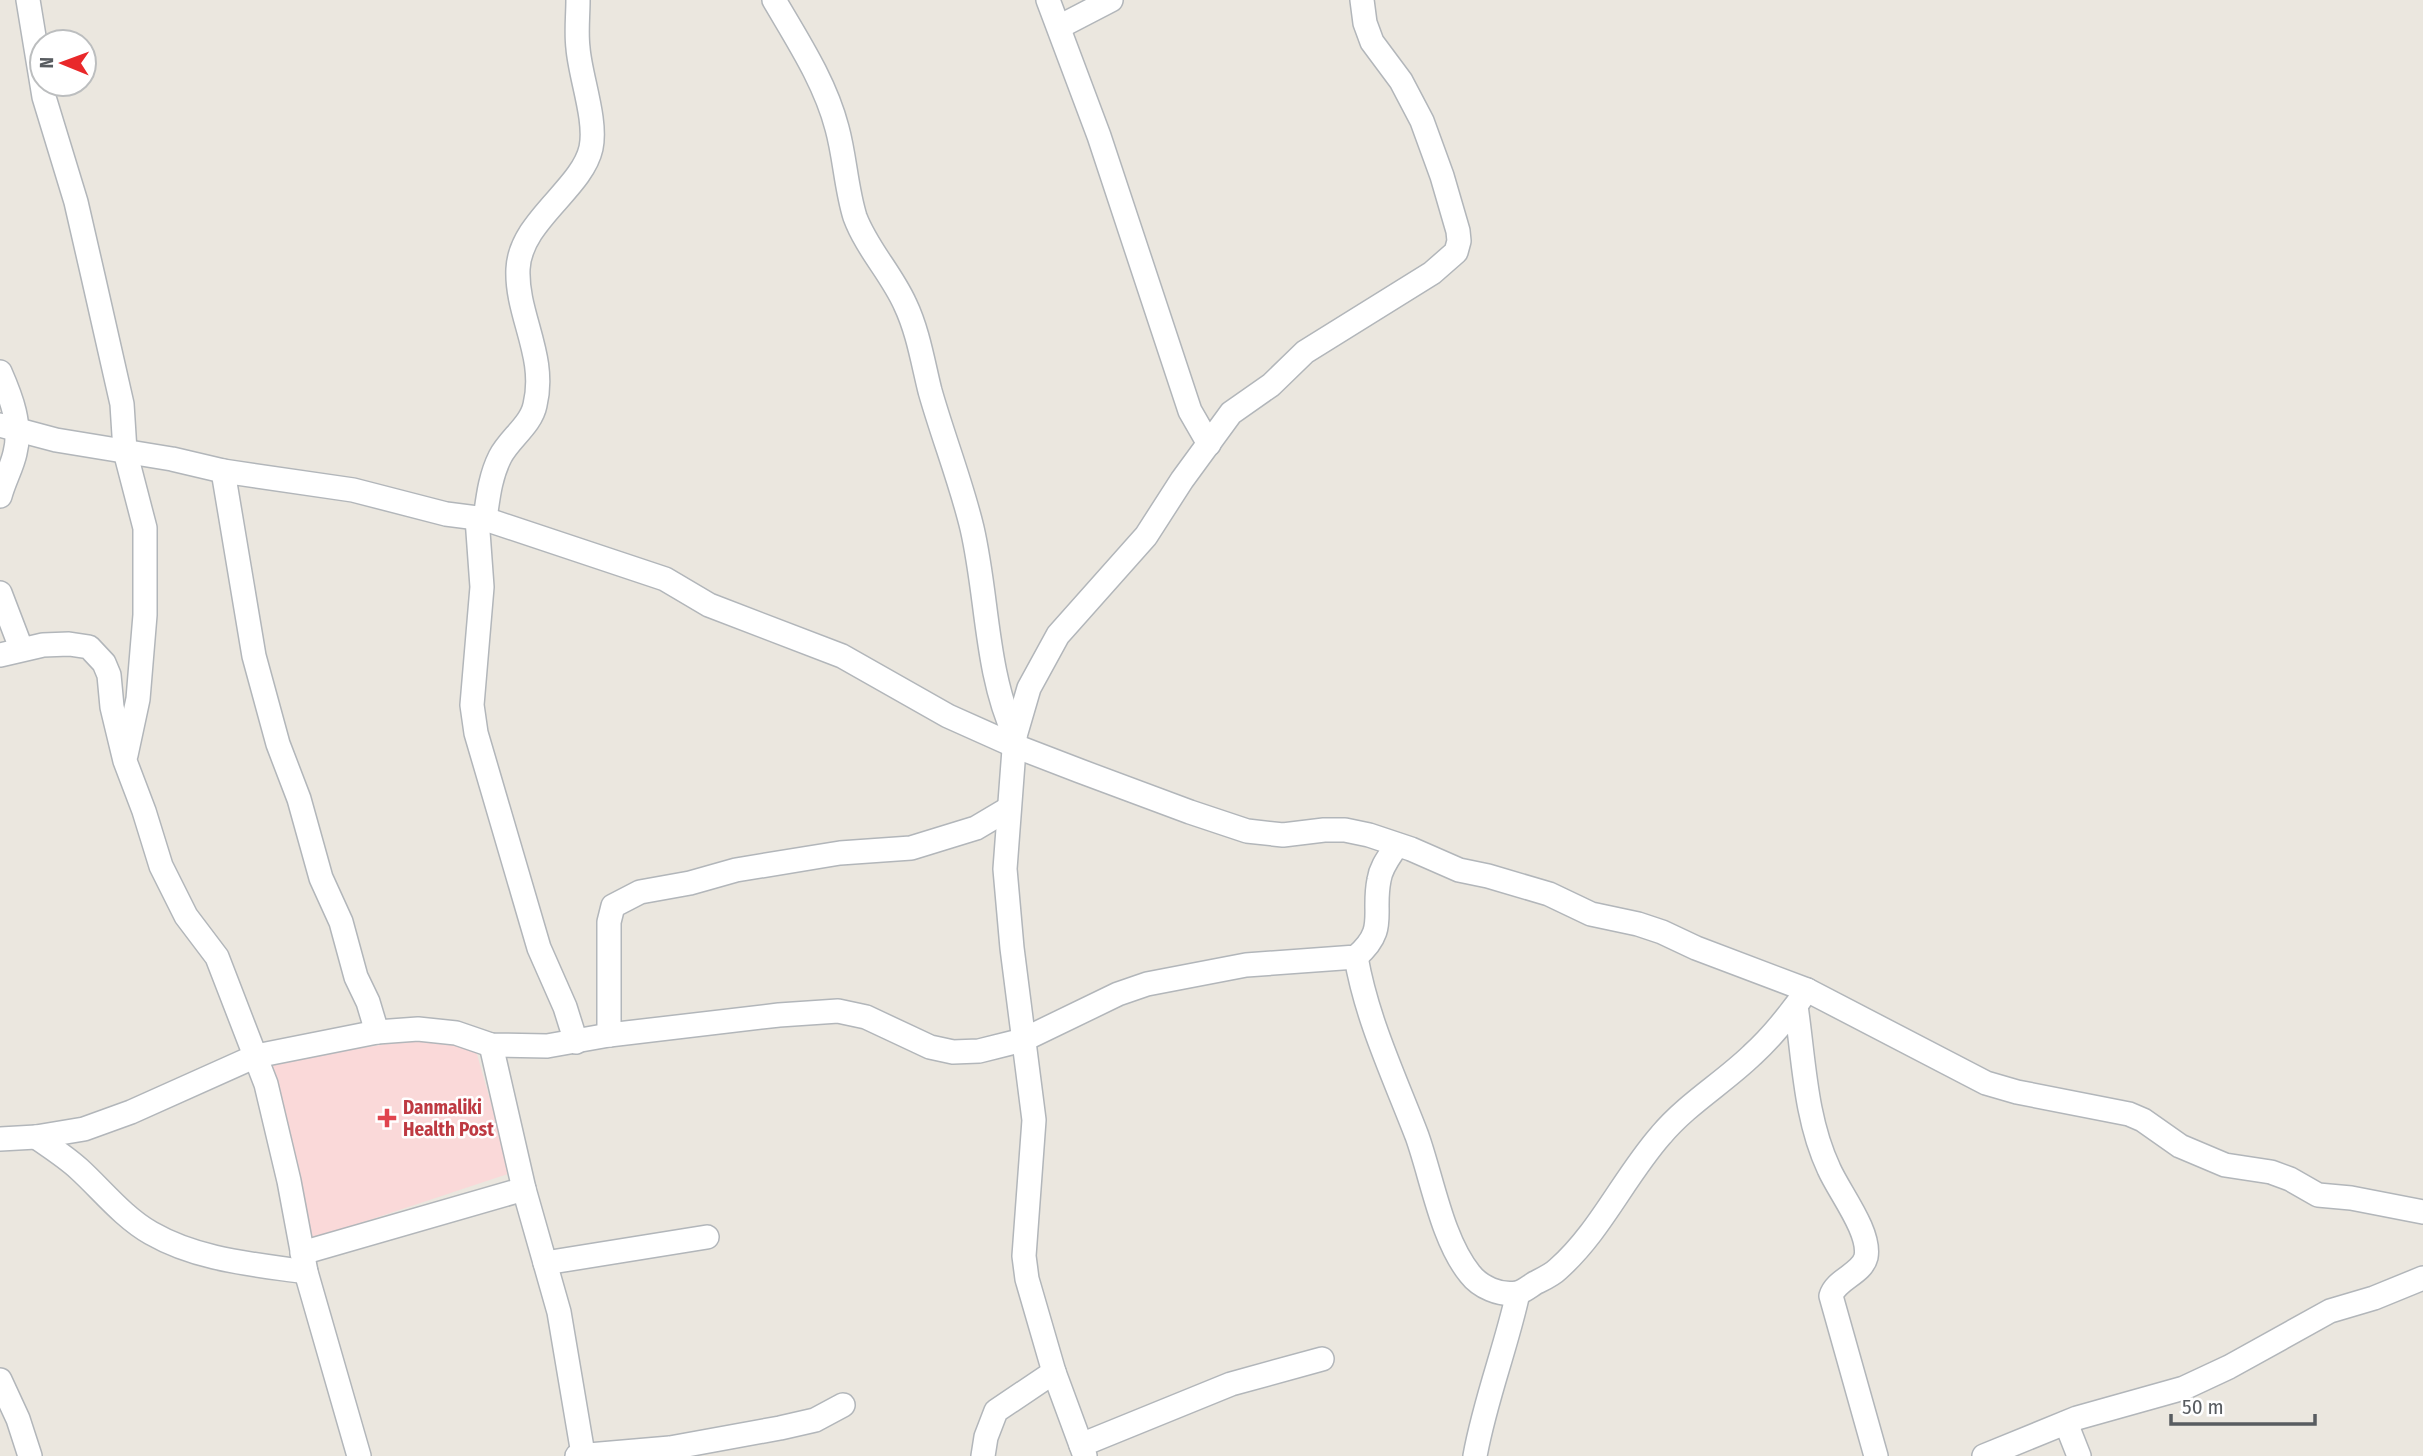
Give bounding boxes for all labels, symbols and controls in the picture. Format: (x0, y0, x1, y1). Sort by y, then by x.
north arrow (28, 28, 98, 98)
text: N (35, 57, 58, 69)
place label: Danmaliki Health Post (403, 1096, 494, 1141)
marker: Danmaliki Health Post (377, 1108, 397, 1128)
scale bar (2171, 1382, 2314, 1426)
text: 50 m (2182, 1394, 2224, 1420)

